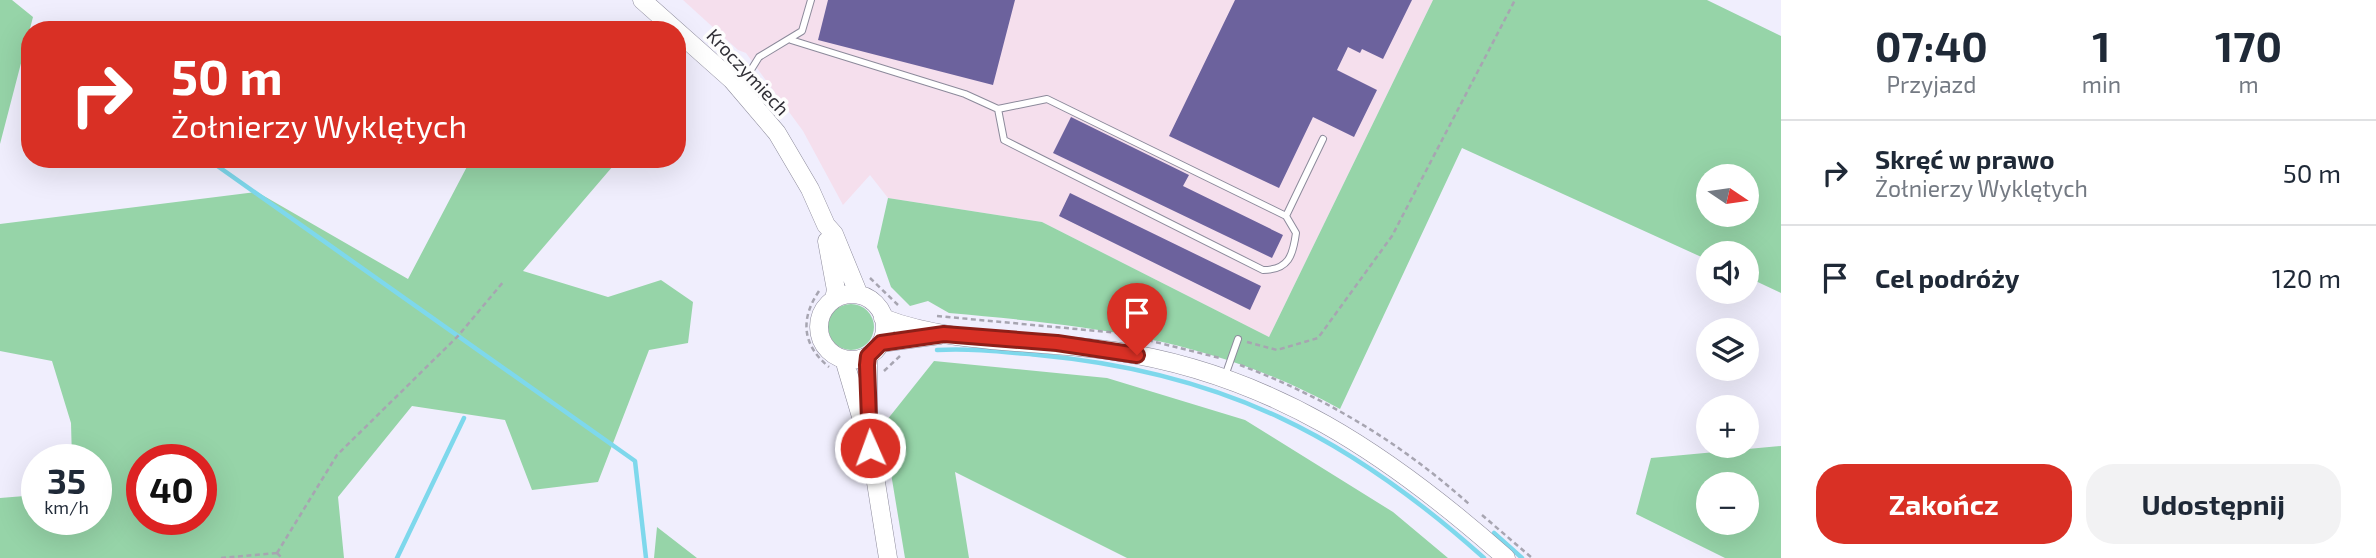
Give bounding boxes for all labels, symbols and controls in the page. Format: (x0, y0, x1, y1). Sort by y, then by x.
text: 07:40 (1875, 20, 1988, 70)
text: 1 (2092, 20, 2111, 70)
text: 170 (2215, 20, 2282, 70)
street label: Kroczymiech (702, 23, 794, 120)
text: 50 m (171, 46, 283, 105)
icon: right (56, 49, 147, 140)
text: Przyjazd (1886, 70, 1976, 98)
text: min (2082, 70, 2121, 98)
text: m (2238, 70, 2259, 98)
text: Żołnierzy Wyklętych (171, 106, 467, 144)
text: Skręć w prawo (1875, 143, 2055, 174)
icon: right (1816, 154, 1854, 192)
text: 50 m (2283, 157, 2341, 188)
north arrow (1696, 164, 1759, 228)
map controls (1696, 164, 1759, 535)
text: Żołnierzy Wyklętych (1875, 174, 2088, 202)
button: sound (1696, 241, 1759, 304)
icon: arrive (1816, 259, 1854, 297)
text: Cel podróży (1875, 262, 2020, 293)
text: 120 m (2272, 262, 2341, 293)
pin (1107, 283, 1167, 355)
icon: arrive (1118, 294, 1156, 332)
button: layers (1696, 318, 1759, 381)
button: + (1696, 395, 1759, 458)
position arrow (833, 411, 907, 485)
speed limit sign: 40 (126, 444, 217, 535)
text: 35 (47, 459, 86, 501)
button: Zakończ (1816, 464, 2072, 544)
button: Udostępnij (2086, 464, 2341, 544)
button: − (1696, 472, 1759, 535)
text: km/h (44, 496, 89, 518)

